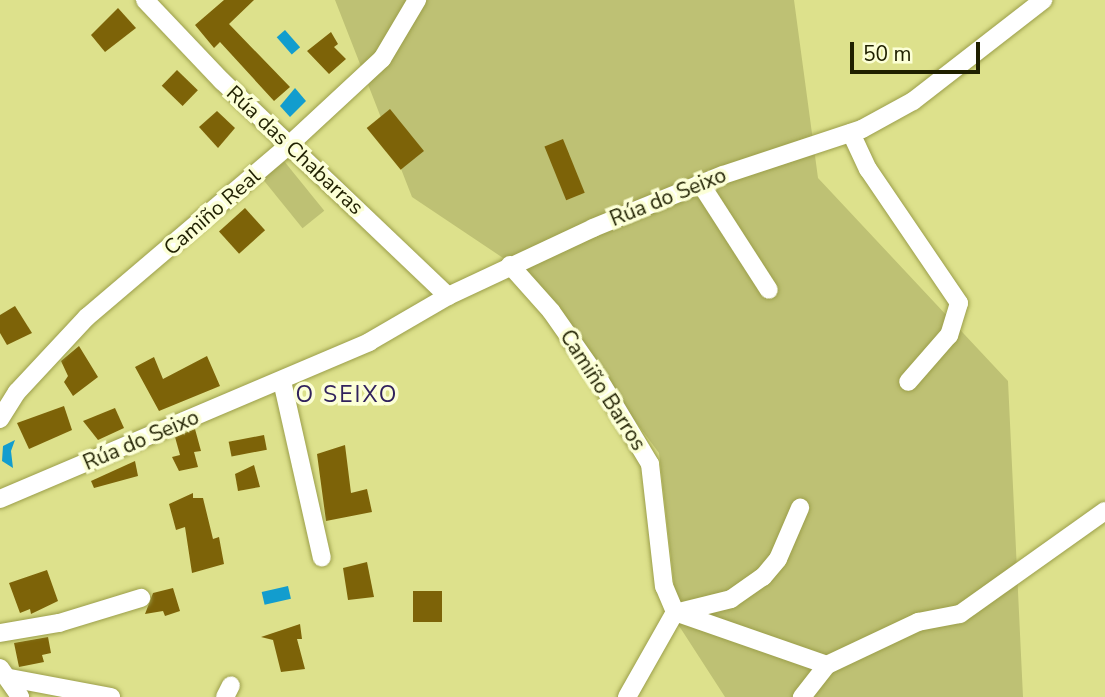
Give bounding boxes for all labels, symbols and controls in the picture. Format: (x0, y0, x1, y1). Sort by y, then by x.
scale bar (853, 28, 982, 72)
text: 50 m (863, 40, 912, 68)
street label: Rúa das Chabarras (221, 80, 369, 220)
street label: Rúa do Seixo (606, 162, 730, 232)
street label: Camiño Real (159, 163, 265, 261)
street label: Camiño Barros (555, 325, 651, 455)
district label: O SEIXO (296, 381, 398, 409)
street label: Rúa do Seixo (79, 404, 203, 476)

